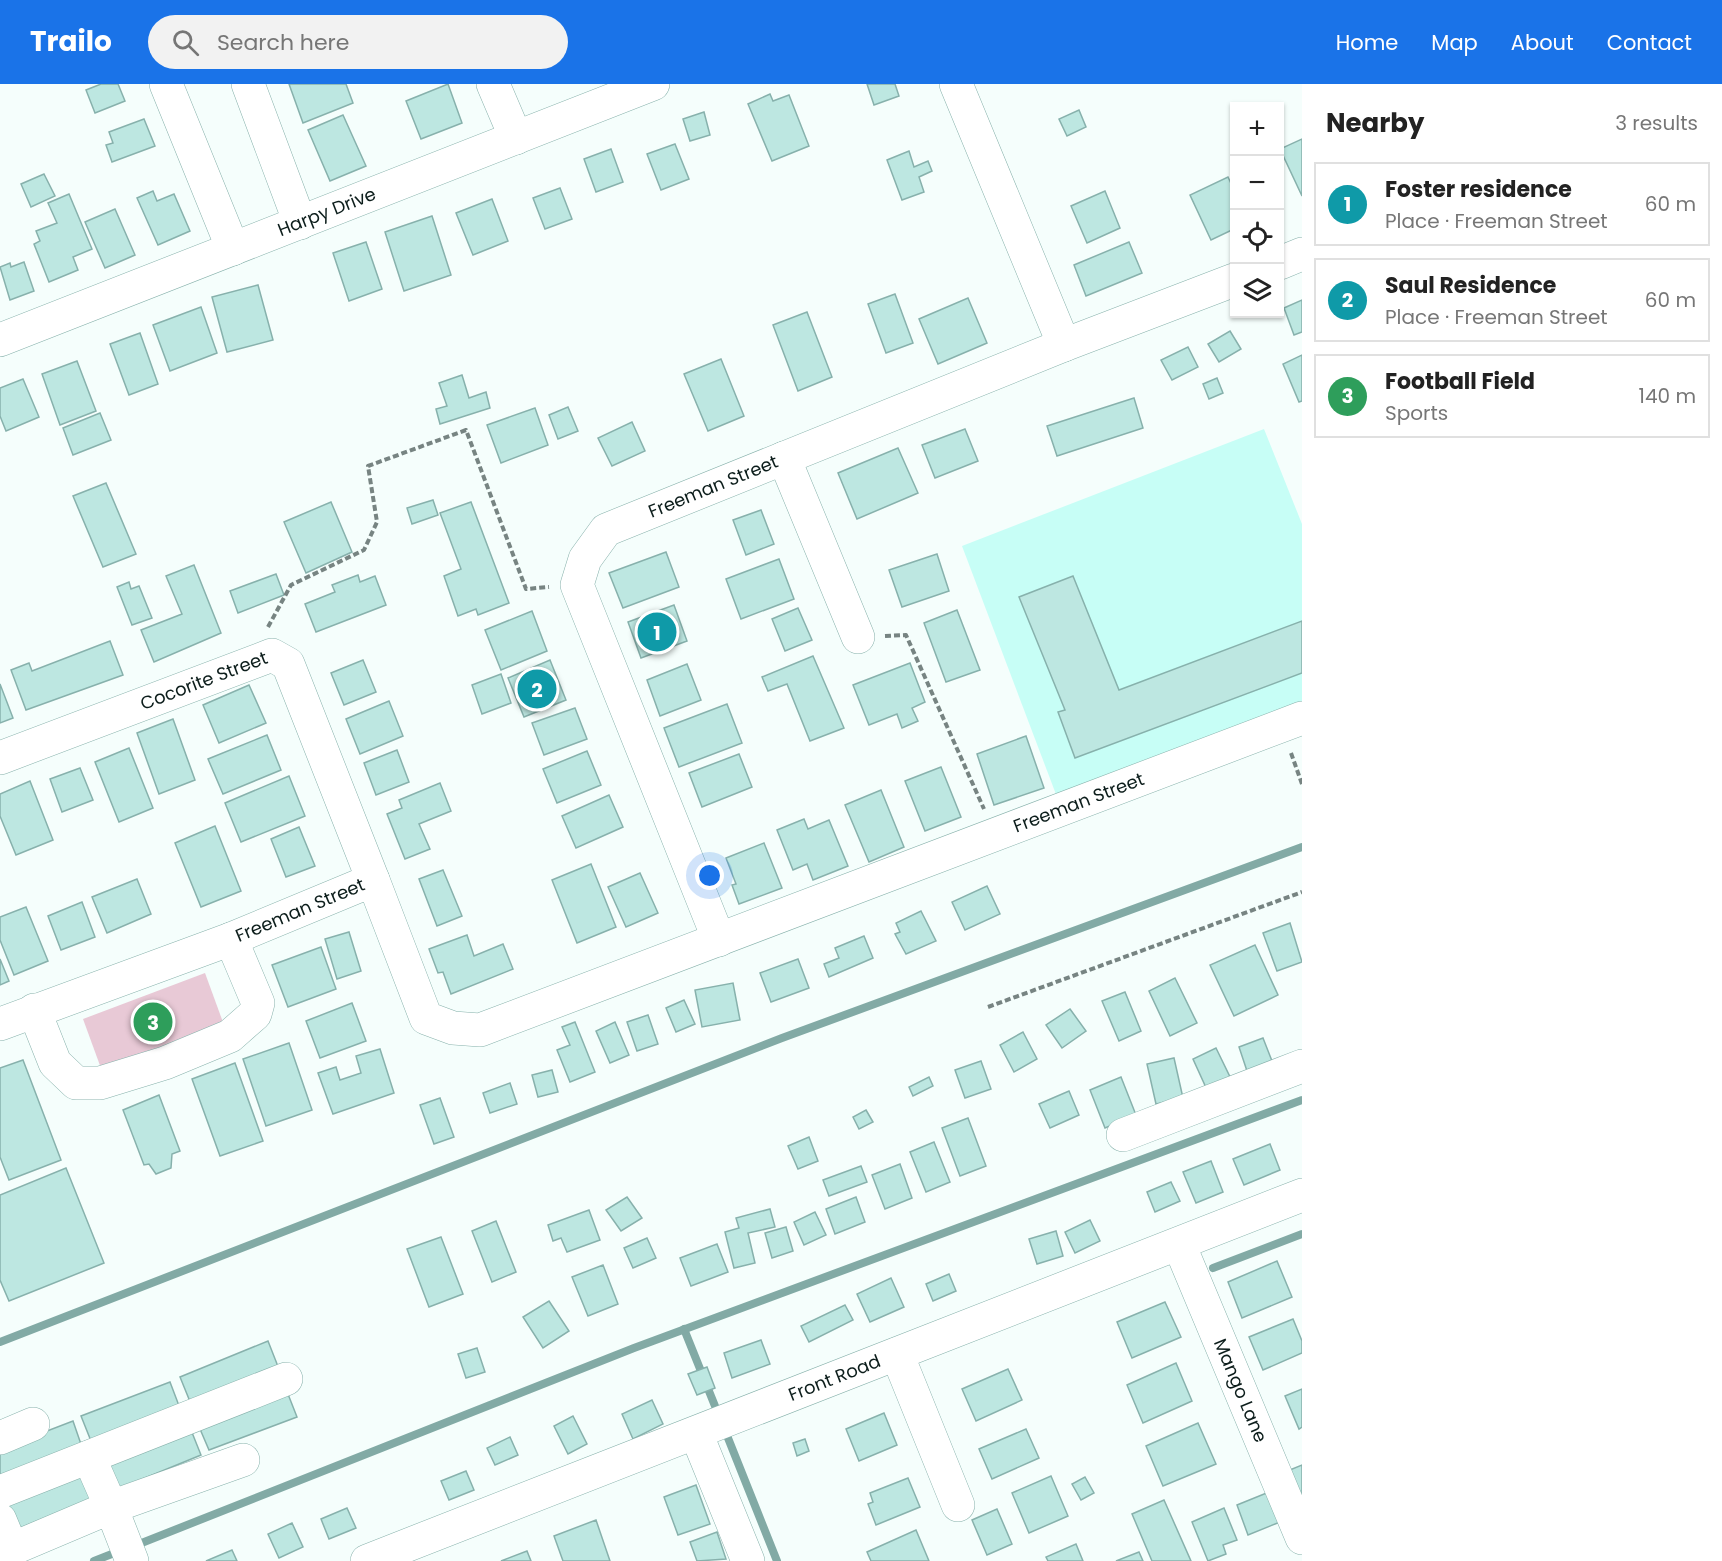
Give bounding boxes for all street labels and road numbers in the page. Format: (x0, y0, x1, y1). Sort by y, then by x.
street label: Harpy Drive (274, 181, 379, 242)
street label: Freeman Street (644, 449, 782, 524)
street label: Cocorite Street (136, 645, 271, 716)
street label: Freeman Street (1010, 766, 1147, 838)
street label: Freeman Street (231, 872, 368, 948)
street label: Mango Lane (1208, 1335, 1274, 1446)
street label: Front Road (785, 1348, 884, 1407)

